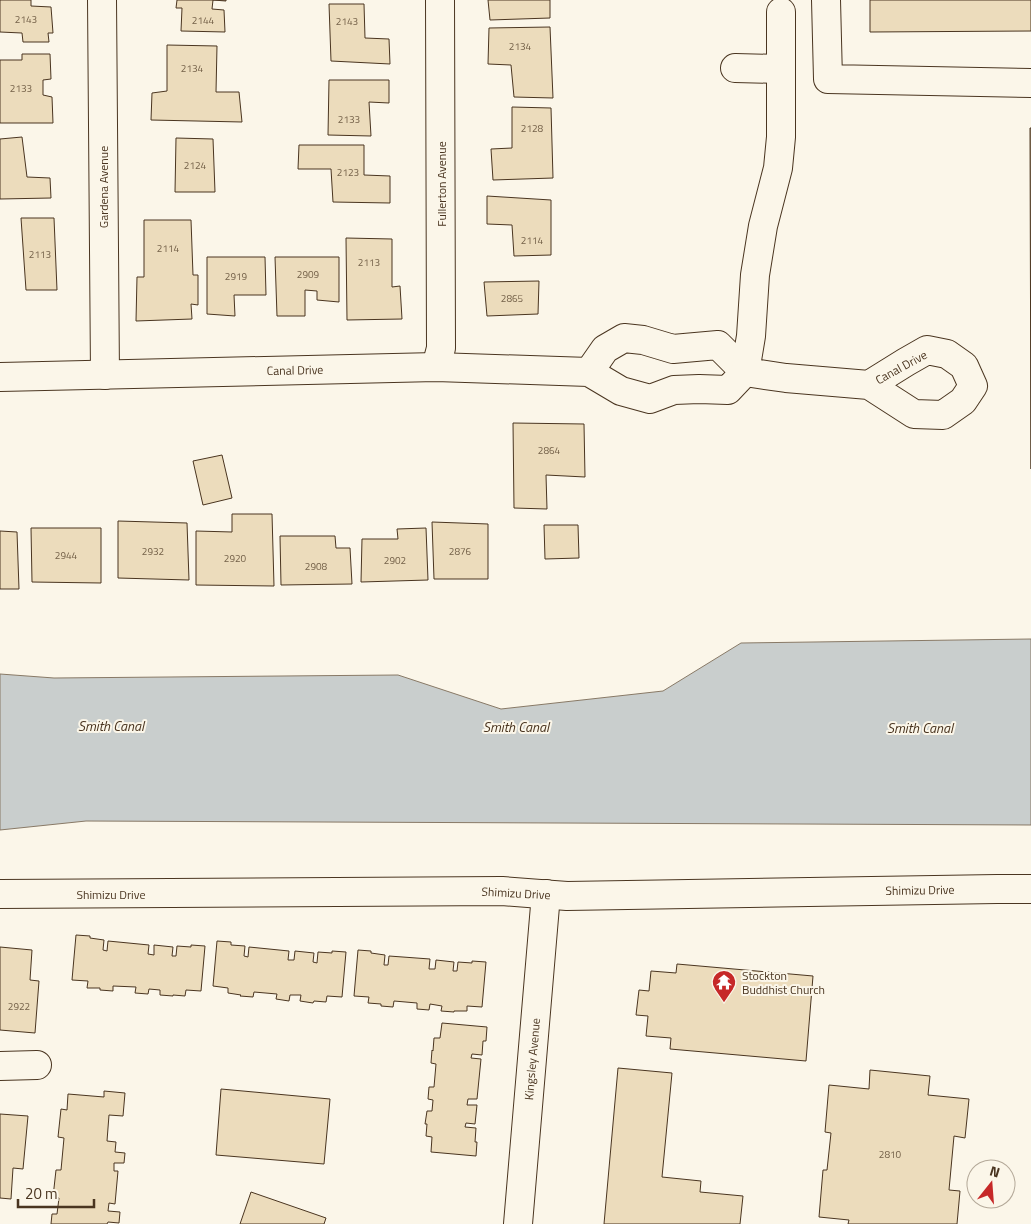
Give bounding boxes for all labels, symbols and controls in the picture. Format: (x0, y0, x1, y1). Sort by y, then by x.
house number: 2143 (15, 12, 37, 27)
house number: 2144 (192, 13, 215, 28)
house number: 2143 (336, 14, 358, 29)
house number: 2134 (509, 39, 532, 54)
house number: 2134 (181, 61, 204, 76)
house number: 2133 (10, 81, 32, 96)
house number: 2133 (338, 112, 360, 127)
house number: 2128 (521, 121, 544, 136)
street label: Fullerton Avenue (432, 141, 451, 227)
street label: Gardena Avenue (94, 146, 113, 228)
house number: 2124 (184, 158, 207, 173)
house number: 2123 (337, 165, 359, 180)
house number: 2114 (521, 233, 544, 248)
house number: 2114 (157, 241, 180, 256)
house number: 2113 (29, 247, 51, 262)
house number: 2113 (358, 255, 380, 270)
house number: 2909 (297, 267, 320, 282)
house number: 2919 (225, 269, 248, 284)
house number: 2865 (501, 291, 524, 306)
street label: Canal Drive (872, 345, 930, 389)
street label: Canal Drive (267, 360, 323, 380)
house number: 2864 (538, 443, 561, 458)
house number: 2932 (142, 544, 164, 559)
house number: 2876 (449, 544, 472, 559)
house number: 2944 (55, 548, 78, 563)
house number: 2920 (224, 551, 247, 566)
house number: 2902 (384, 553, 406, 568)
house number: 2908 (305, 559, 328, 574)
water label: Smith Canal (78, 715, 146, 736)
water label: Smith Canal (483, 716, 551, 737)
water label: Smith Canal (887, 717, 955, 738)
street label: Shimizu Drive (885, 880, 955, 900)
street label: Shimizu Drive (481, 882, 551, 904)
street label: Shimizu Drive (77, 885, 145, 904)
place label: Stockton Buddhist Church (742, 966, 825, 999)
temple icon: Stockton Buddhist Church (711, 969, 737, 1003)
house number: 2922 (8, 999, 30, 1014)
street label: Kingsley Avenue (519, 1017, 545, 1101)
house number: 2810 (879, 1147, 902, 1162)
north arrow (966, 1159, 1016, 1209)
text: N (987, 1160, 1003, 1183)
scale bar (18, 1176, 94, 1208)
text: 20 m (25, 1182, 58, 1205)

